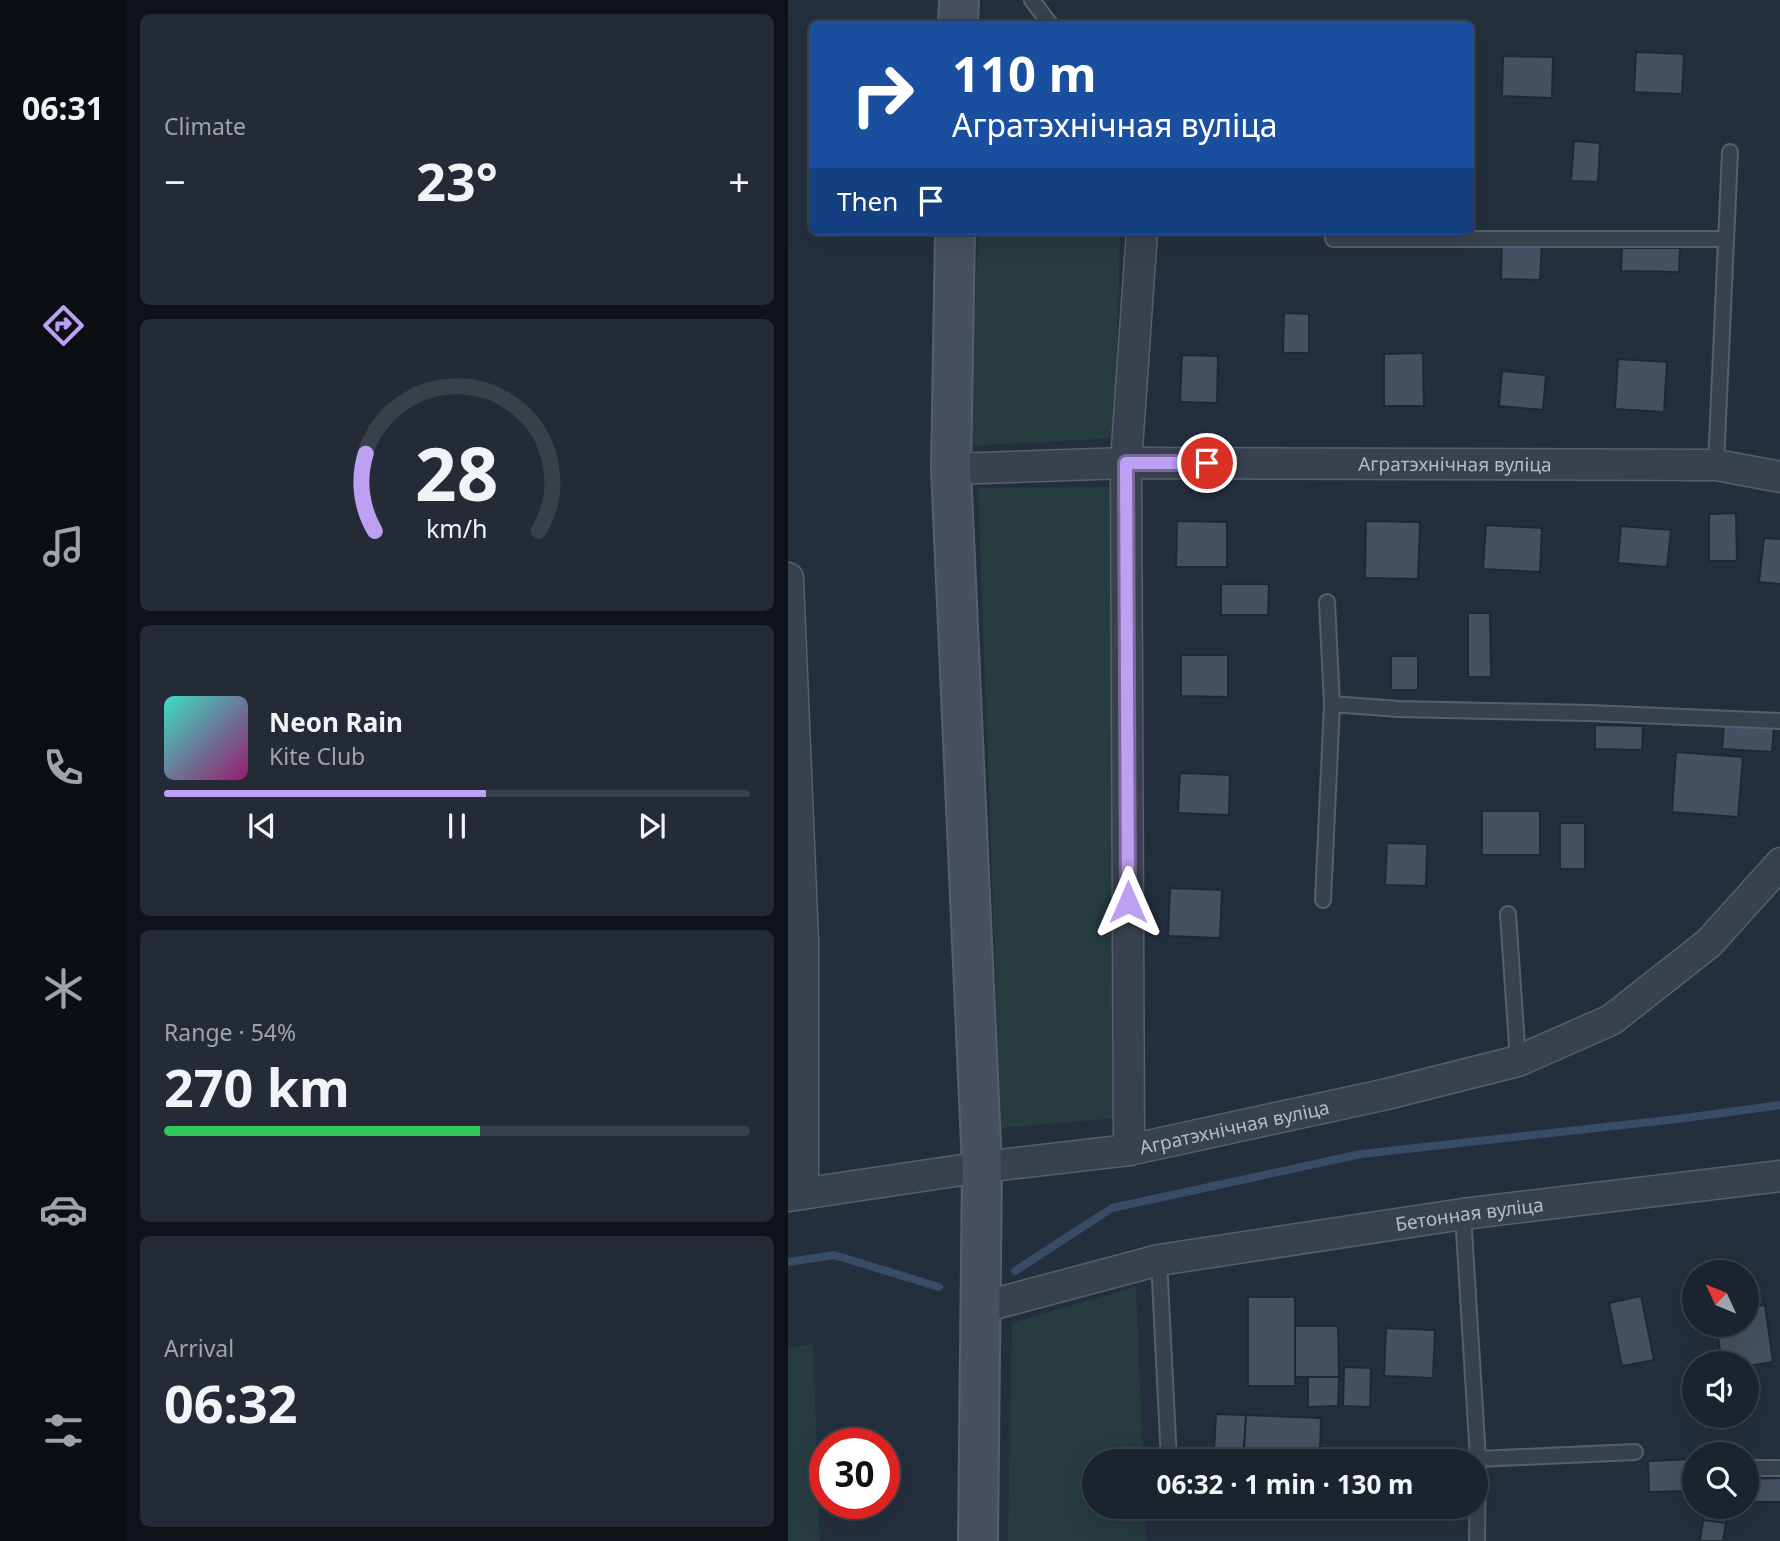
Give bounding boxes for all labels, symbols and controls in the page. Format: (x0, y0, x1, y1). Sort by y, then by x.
text: 110 m (952, 40, 1097, 106)
icon: right (837, 49, 928, 140)
text: 06:31 (22, 86, 104, 129)
text: Агратэхнічная вуліца (952, 103, 1278, 146)
text: Climate (164, 110, 246, 142)
text: 23° (416, 145, 498, 216)
text: − (164, 155, 186, 207)
text: + (728, 155, 750, 207)
icon: arrive (912, 182, 950, 220)
text: Then (837, 183, 898, 219)
icon: directions (39, 301, 88, 350)
text: 28 (415, 424, 499, 523)
pin (1177, 433, 1237, 493)
icon: arrive (1188, 444, 1226, 482)
street label: Агратэхнічная вуліца (1358, 451, 1552, 477)
text: km/h (426, 511, 488, 545)
icon: music (39, 522, 88, 571)
text: Neon Rain (269, 704, 403, 740)
text: Kite Club (269, 740, 365, 772)
icon: phone (39, 743, 88, 792)
icon: previous (243, 807, 281, 845)
icon: pause (438, 807, 476, 845)
icon: next (633, 807, 671, 845)
position arrow (1091, 865, 1165, 939)
icon: climate (39, 964, 88, 1013)
text: Range · 54% (164, 1016, 296, 1048)
text: 270 km (164, 1051, 350, 1122)
street label: Агратэхнічная вуліца (1137, 1094, 1332, 1160)
icon: car (39, 1185, 88, 1234)
street label: Бетонная вуліца (1393, 1191, 1545, 1237)
north arrow (1682, 1260, 1759, 1337)
map controls (1682, 1260, 1759, 1519)
text: Arrival (164, 1332, 234, 1364)
button: sound (1682, 1351, 1759, 1428)
text: 06:32 (164, 1367, 298, 1438)
icon: filters (39, 1406, 88, 1455)
speed limit sign: 30 (809, 1428, 900, 1519)
button: search (1682, 1442, 1759, 1519)
text: 06:32 · 1 min · 130 m (1157, 1466, 1413, 1502)

